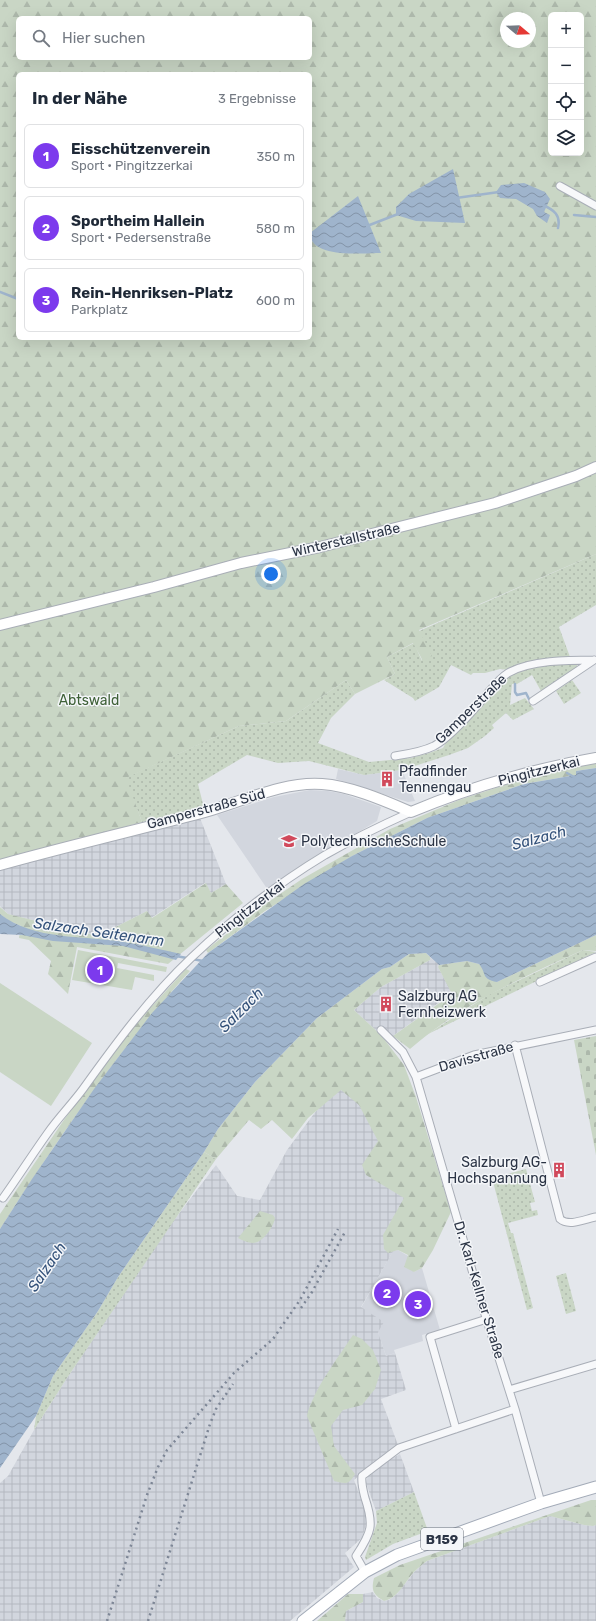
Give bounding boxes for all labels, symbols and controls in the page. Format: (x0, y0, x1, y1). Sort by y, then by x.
north arrow (500, 12, 536, 48)
map controls (548, 12, 584, 156)
button: + (548, 12, 584, 48)
search box (16, 16, 312, 60)
icon: search (30, 27, 52, 49)
text: Hier suchen (62, 29, 145, 47)
button: − (548, 48, 584, 84)
button: locate (548, 84, 584, 120)
text: In der Nähe (32, 88, 127, 108)
text: 3 Ergebnisse (218, 91, 296, 106)
button: layers (548, 120, 584, 156)
text: Eisschützenverein (71, 140, 210, 158)
text: 1 (43, 149, 49, 164)
text: 350 m (256, 149, 295, 164)
text: Sport · Pingitzzerkai (71, 158, 193, 173)
text: Sportheim Hallein (71, 212, 205, 230)
text: 2 (42, 221, 50, 236)
text: 580 m (256, 221, 295, 236)
text: Sport · Pedersenstraße (71, 230, 211, 245)
text: Rein-Henriksen-Platz (71, 284, 233, 302)
text: 3 (42, 293, 50, 308)
text: 600 m (256, 293, 295, 308)
text: Parkplatz (71, 302, 128, 317)
street label: Winterstallstraße (290, 519, 402, 561)
your location (261, 564, 281, 584)
street label: Gamperstraße (432, 671, 510, 747)
park label: Abtswald (59, 692, 119, 709)
street label: Pingitzzerkai (496, 753, 582, 789)
place label: Pfadfinder Tennengau (399, 763, 471, 796)
building icon: Pfadfinder Tennengau (378, 770, 396, 788)
street label: Gamperstraße Süd (145, 785, 267, 833)
water label: Salzach (510, 822, 568, 854)
school or university icon: PolytechnischeSchule (280, 832, 298, 850)
place label: PolytechnischeSchule (301, 833, 447, 850)
street label: Pingitzzerkai (212, 877, 288, 941)
water label: Salzach Seitenarm (33, 914, 165, 950)
pin: 1 (87, 955, 113, 985)
water label: Salzach (215, 984, 267, 1036)
place label: Salzburg AG Fernheizwerk (398, 988, 487, 1021)
building icon: Salzburg AG Fernheizwerk (377, 995, 395, 1013)
street label: Davisstraße (437, 1038, 516, 1076)
place label: Salzburg AG- Hochspannung (447, 1154, 547, 1187)
building icon: Salzburg AG- Hochspannung (550, 1161, 568, 1179)
street label: Dr. Karl-Kellner Straße (450, 1219, 508, 1361)
water label: Salzach (24, 1239, 70, 1295)
pin: 2 (374, 1278, 400, 1308)
pin: 3 (405, 1289, 431, 1319)
road number: B159 (421, 1528, 463, 1550)

